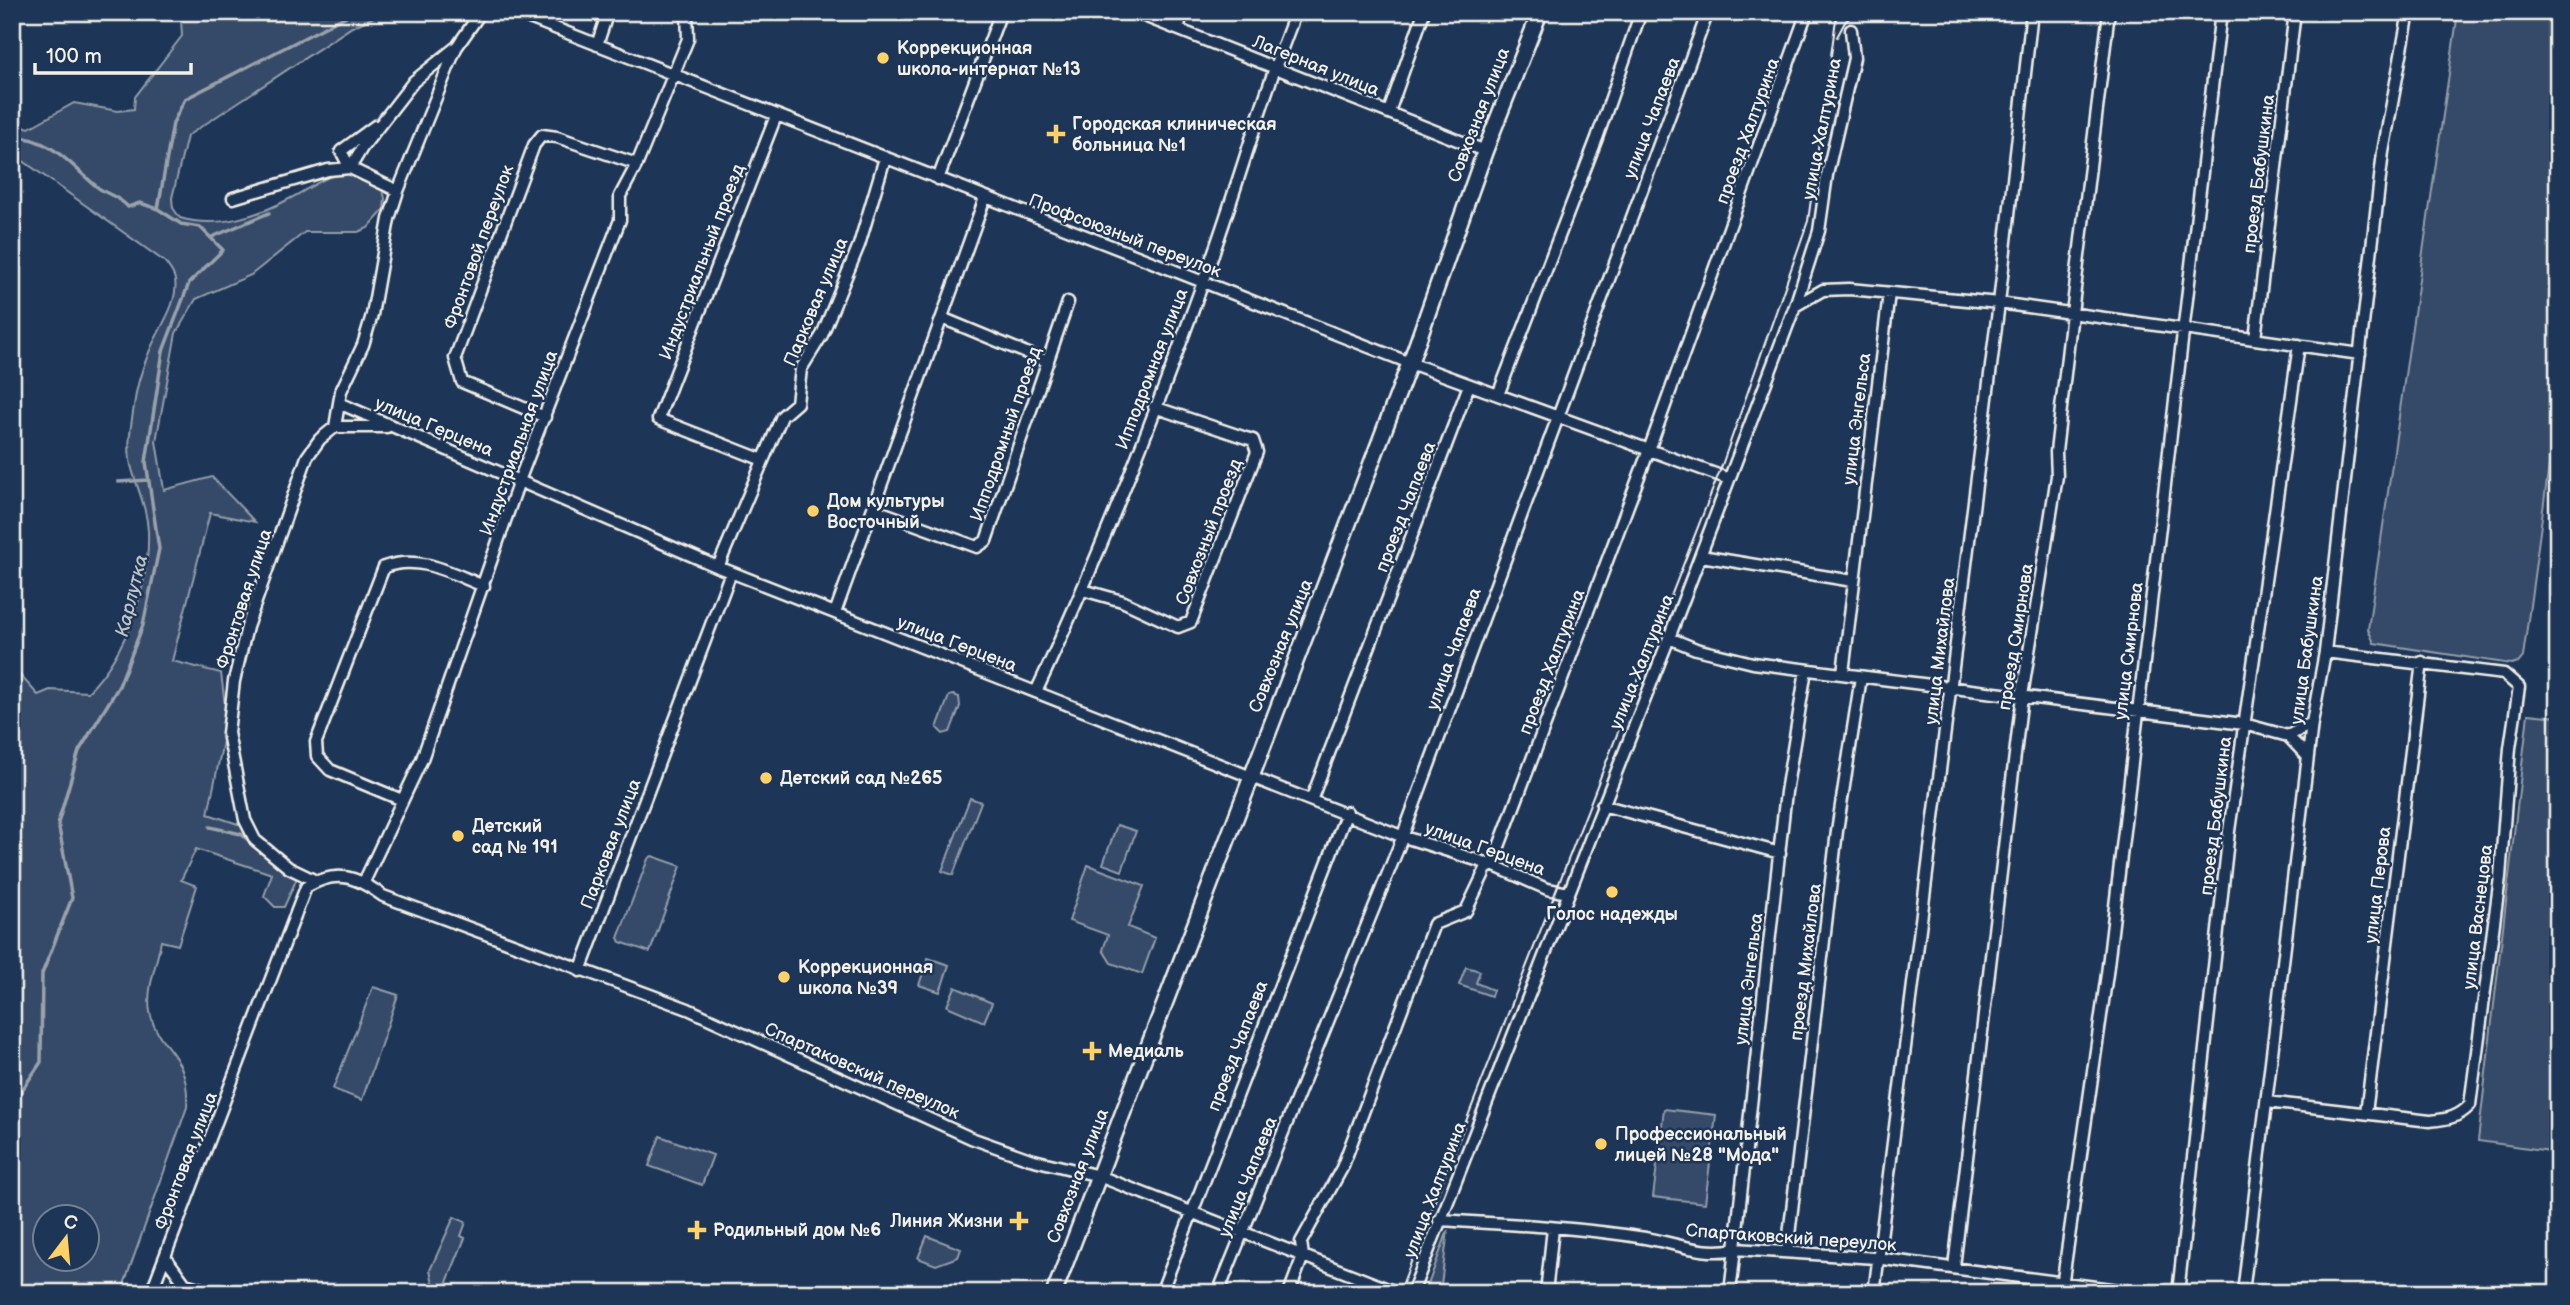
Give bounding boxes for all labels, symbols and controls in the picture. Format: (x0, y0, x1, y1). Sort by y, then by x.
street label: Лагерная улица (1249, 31, 1383, 101)
scale bar (35, 32, 191, 76)
place label: Коррекционная школа-интернат №13 (897, 38, 1081, 80)
text: 100 m (46, 44, 102, 69)
street label: Совхозная улица (1444, 44, 1514, 185)
marker: Коррекционная школа-интернат №13 (875, 50, 891, 66)
street label: улица Чапаева (1619, 54, 1685, 182)
street label: проезд Халтурина (1712, 55, 1784, 207)
street label: улица Халтурина (1798, 56, 1846, 202)
street label: проезд Бабушкина (2239, 93, 2279, 255)
place label: Городская клиническая больница №1 (1072, 114, 1277, 156)
marker: Городская клиническая больница №1 (1046, 124, 1066, 144)
street label: Индустриальный проезд (655, 161, 749, 363)
street label: Фронтовой переулок (440, 162, 519, 332)
street label: Профсоюзный переулок (1026, 190, 1225, 283)
street label: Парковая улица (779, 234, 853, 369)
street label: Ипподромная улица (1112, 285, 1193, 453)
street label: Ипподромный проезд (966, 344, 1046, 524)
street label: Индустриальная улица (476, 347, 562, 538)
street label: улица Энгельса (1838, 351, 1876, 486)
street label: улица Герцена (372, 393, 497, 461)
street label: проезд Чапаева (1371, 438, 1441, 575)
street label: Совхозный проезд (1171, 456, 1247, 608)
place label: Дом культуры Восточный (827, 491, 945, 533)
marker: Дом культуры Восточный (805, 503, 821, 519)
street label: Фронтовая улица (211, 526, 277, 672)
water label: Карлутка (111, 552, 153, 640)
street label: проезд Смирнова (1994, 562, 2038, 712)
street label: улица Бабушкина (2286, 574, 2328, 726)
street label: Совхозная улица (1245, 576, 1318, 716)
street label: улица Михайлова (1921, 576, 1960, 726)
street label: улица Смирнова (2110, 581, 2148, 721)
street label: улица Чапаева (1422, 585, 1486, 713)
street label: проезд Халтурина (1515, 586, 1590, 738)
street label: улица Халтурина (1605, 591, 1679, 733)
street label: улица Герцена (894, 612, 1020, 677)
street label: проезд Бабушкина (2196, 735, 2236, 897)
place label: Детский сад №265 (780, 768, 942, 789)
marker: Детский сад №265 (758, 770, 774, 786)
street label: Парковая улица (577, 776, 646, 912)
place label: Детский сад № 191 (472, 816, 558, 858)
street label: улица Герцена (1422, 818, 1548, 881)
street label: улица Перова (2360, 825, 2396, 945)
marker: Детский сад № 191 (450, 828, 466, 844)
street label: улица Васнецова (2459, 843, 2497, 991)
street label: проезд Михайлова (1786, 882, 1826, 1042)
marker: Голос надежды (1604, 884, 1620, 900)
place label: Голос надежды (1546, 904, 1678, 925)
street label: улица Энгельса (1730, 911, 1768, 1046)
place label: Коррекционная школа №39 (798, 957, 933, 999)
marker: Коррекционная школа №39 (776, 969, 792, 985)
street label: проезд Чапаева (1203, 977, 1273, 1114)
street label: Спартаковский переулок (761, 1018, 963, 1124)
marker: Медиаль (1082, 1041, 1102, 1061)
place label: Медиаль (1108, 1041, 1185, 1062)
street label: Фронтовая улица (150, 1089, 222, 1233)
street label: Совхозная улица (1043, 1105, 1113, 1246)
street label: улица Чапаева (1214, 1113, 1282, 1240)
street label: улица Халтурина (1399, 1119, 1471, 1261)
place label: Профессиональный лицей №28 "Мода" (1614, 1124, 1787, 1166)
marker: Профессиональный лицей №28 "Мода" (1593, 1136, 1609, 1152)
north arrow (32, 1204, 102, 1274)
text: С (61, 1210, 80, 1236)
place label: Линия Жизни (889, 1211, 1003, 1232)
marker: Линия Жизни (1009, 1211, 1029, 1231)
marker: Родильный дом №6 (687, 1220, 707, 1240)
place label: Родильный дом №6 (713, 1220, 881, 1241)
street label: Спартаковский переулок (1685, 1220, 1898, 1256)

